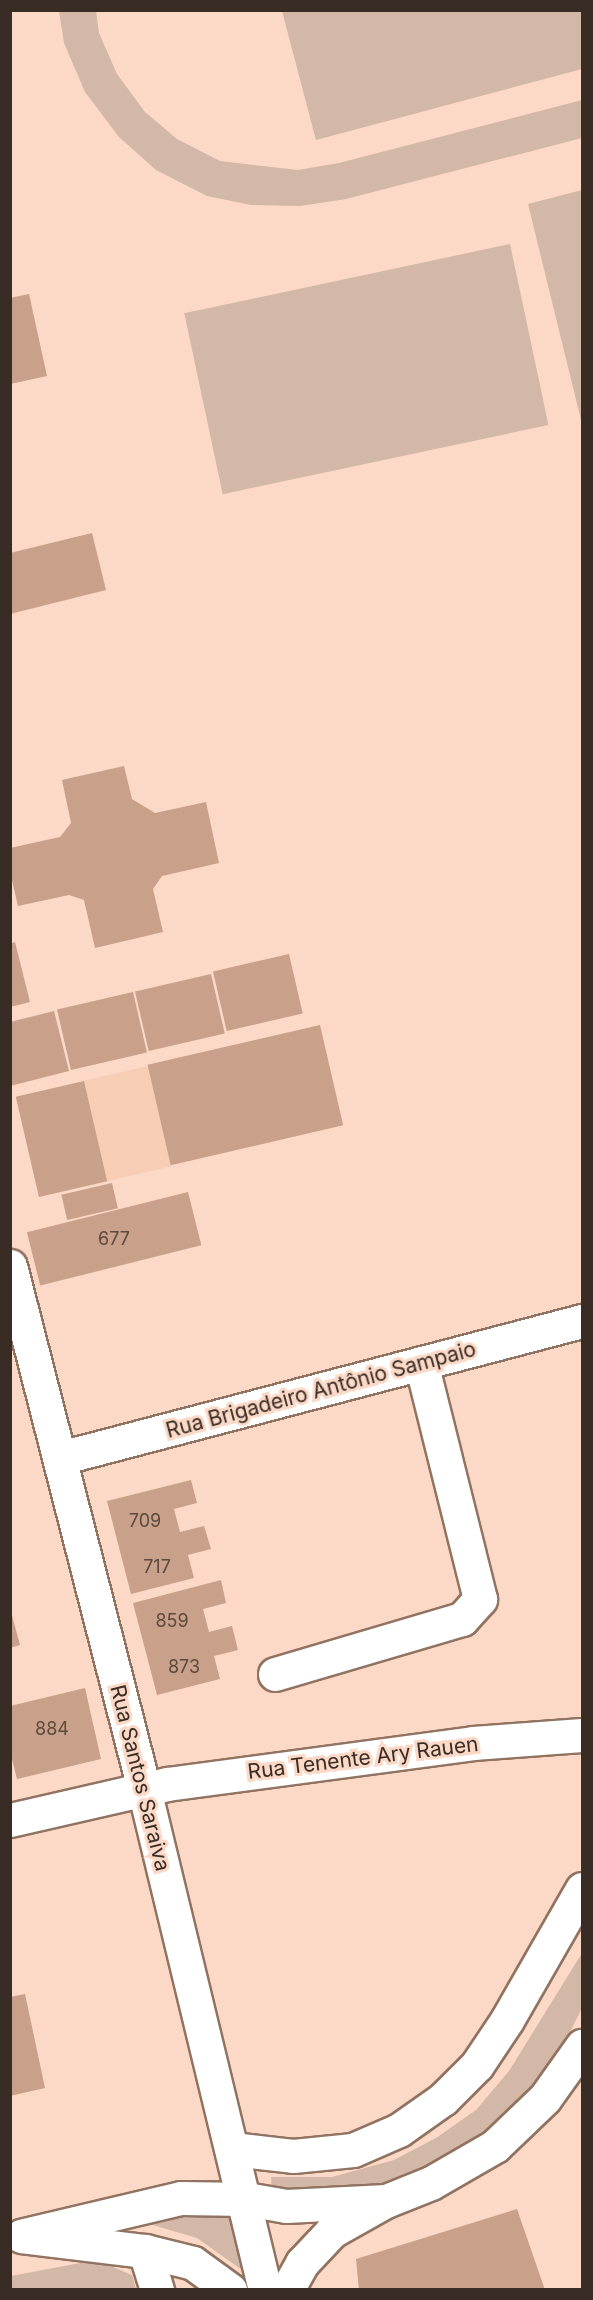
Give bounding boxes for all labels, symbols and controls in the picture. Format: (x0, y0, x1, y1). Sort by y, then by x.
house number: 677 (98, 1228, 130, 1250)
street label: Rua Brigadeiro Antônio Sampaio (163, 1336, 479, 1444)
house number: 709 (129, 1510, 161, 1532)
house number: 717 (143, 1556, 171, 1578)
house number: 859 (155, 1610, 189, 1632)
house number: 873 (168, 1656, 200, 1678)
street label: Rua Santos Saraiva (105, 1682, 175, 1874)
house number: 884 (35, 1718, 69, 1740)
street label: Rua Tenente Ary Rauen (246, 1731, 480, 1785)

